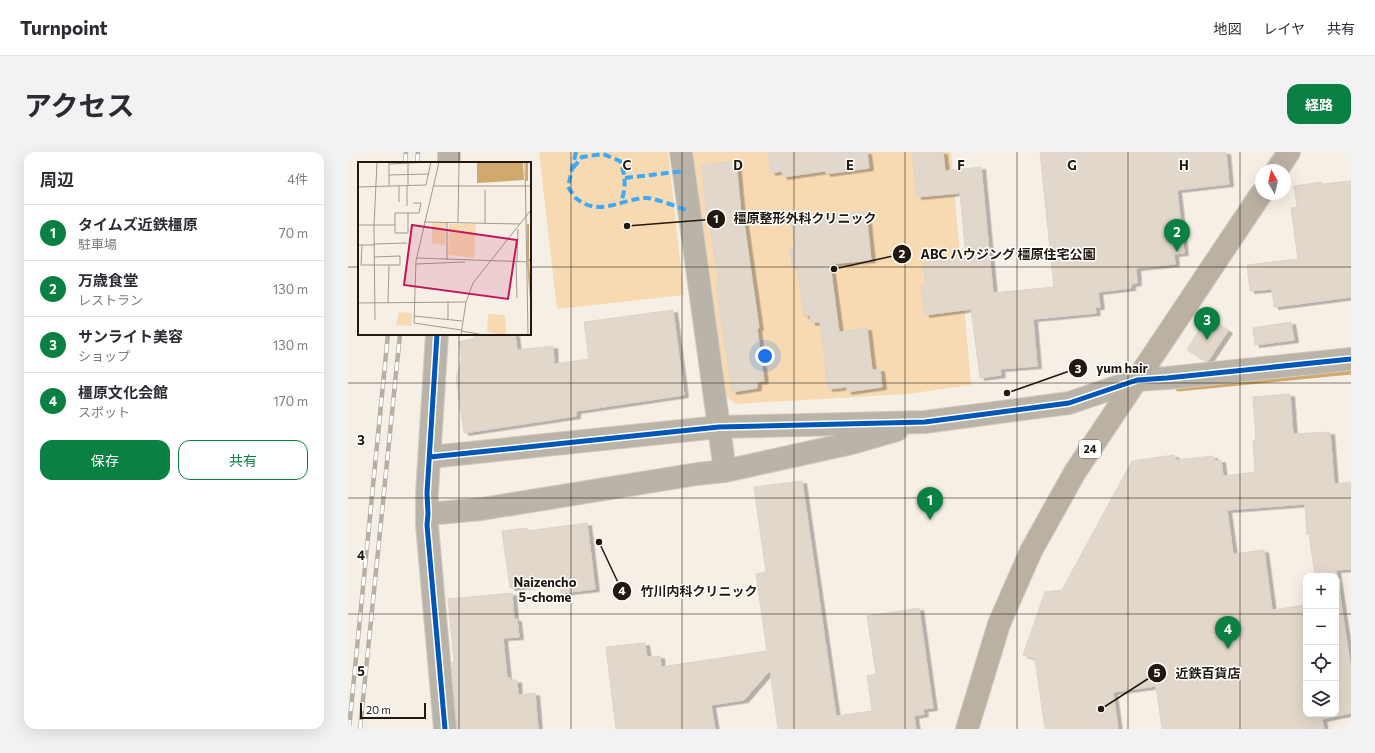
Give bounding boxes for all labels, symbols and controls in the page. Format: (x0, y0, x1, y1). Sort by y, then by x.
text: Turnpoint (20, 16, 108, 39)
text: 地図 (1213, 20, 1241, 37)
text: レイヤ (1263, 20, 1305, 37)
text: 共有 (1327, 20, 1355, 37)
button: 経路 (1287, 84, 1351, 124)
text: アクセス (24, 88, 135, 122)
text: C (623, 157, 632, 173)
text: D (733, 157, 743, 173)
text: E (846, 157, 854, 173)
text: F (957, 157, 965, 173)
text: G (1067, 157, 1077, 173)
text: H (1179, 157, 1189, 173)
inset map (358, 162, 531, 335)
north arrow (1255, 164, 1291, 200)
text: 周辺 (40, 169, 74, 190)
text: 4件 (287, 171, 308, 187)
callout: 橿原整形外科クリニック (706, 206, 885, 231)
text: 橿原整形外科クリニック (733, 210, 877, 226)
text: 1 (713, 211, 719, 225)
text: タイムズ近鉄橿原 (78, 215, 198, 233)
pin: 2 (1164, 219, 1190, 252)
text: 1 (50, 225, 56, 241)
text: 70 m (279, 225, 308, 241)
text: 駐車場 (78, 236, 117, 252)
callout: ABC ハウジング 橿原住宅公園 (892, 241, 1103, 266)
text: 2 (899, 246, 906, 260)
text: ABC ハウジング 橿原住宅公園 (921, 246, 1095, 262)
text: 万歳食堂 (78, 271, 138, 289)
text: 2 (49, 281, 57, 297)
text: 130 m (273, 281, 308, 297)
text: レストラン (78, 292, 143, 308)
pin: 3 (1194, 307, 1220, 340)
text: サンライト美容 (78, 327, 183, 345)
text: 3 (49, 337, 57, 353)
text: 130 m (273, 337, 308, 353)
your location (755, 346, 775, 366)
text: ショップ (78, 348, 130, 364)
callout: yum hair (1068, 356, 1156, 381)
text: yum hair (1096, 360, 1149, 376)
text: 3 (1075, 361, 1082, 375)
text: 橿原文化会館 (78, 383, 168, 401)
text: 4 (49, 393, 57, 409)
text: 170 m (273, 393, 308, 409)
text: スポット (78, 404, 130, 420)
text: 3 (357, 432, 365, 448)
button: 保存 (40, 440, 170, 480)
button: 共有 (178, 440, 308, 480)
road number: 24 (1079, 440, 1101, 458)
pin: 1 (917, 487, 943, 520)
text: 4 (357, 547, 365, 563)
map controls (1303, 573, 1339, 717)
button: + (1303, 573, 1339, 609)
district label: Naizencho 5-chome (514, 574, 577, 605)
callout: 竹川内科クリニック (612, 579, 765, 604)
text: 4 (618, 583, 626, 597)
text: 竹川内科クリニック (640, 583, 758, 599)
button: − (1303, 609, 1339, 645)
pin: 4 (1215, 616, 1241, 649)
button: locate (1303, 645, 1339, 681)
callout: 近鉄百貨店 (1147, 660, 1248, 685)
text: 5 (357, 663, 365, 679)
text: 5 (1154, 665, 1161, 679)
text: 近鉄百貨店 (1175, 665, 1241, 681)
button: layers (1303, 681, 1339, 717)
scale bar (360, 701, 426, 720)
text: 20 m (366, 703, 391, 716)

